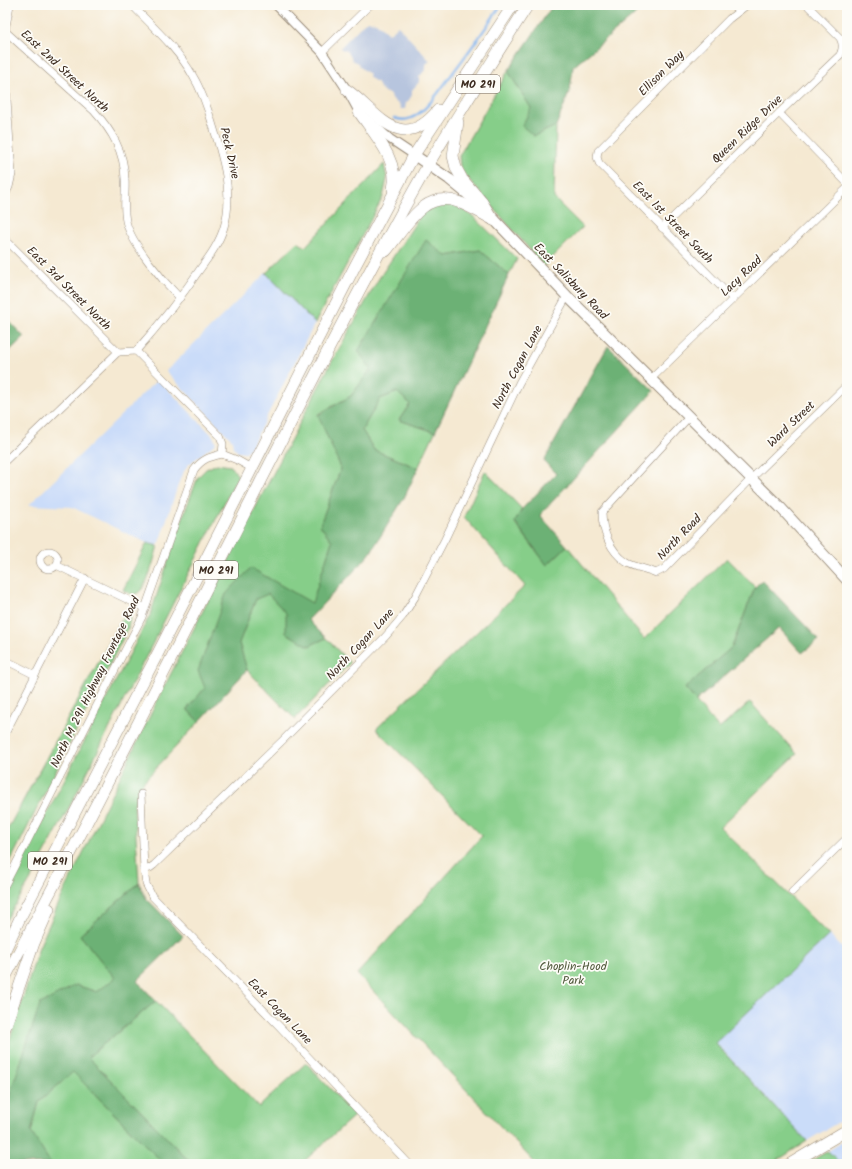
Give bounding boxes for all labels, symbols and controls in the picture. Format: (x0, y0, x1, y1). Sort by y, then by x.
street label: East 2nd Street North (16, 25, 113, 118)
street label: Ellison Way (634, 46, 689, 101)
road number: MO 291 (456, 75, 500, 93)
street label: Queen Ridge Drive (708, 90, 788, 168)
street label: Peck Drive (214, 125, 245, 182)
street label: East 1st Street South (628, 176, 717, 268)
street label: East Salisbury Road (529, 239, 613, 325)
street label: East 3rd Street North (22, 242, 115, 335)
street label: Lacy Road (716, 251, 767, 301)
street label: North Cogan Lane (487, 321, 548, 413)
street label: Ward Street (763, 396, 820, 452)
street label: North Road (653, 509, 707, 565)
road number: MO 291 (194, 561, 238, 579)
street label: North M 291 Highway Frontage Road (46, 592, 146, 771)
street label: North Cogan Lane (322, 604, 399, 685)
road number: MO 291 (28, 852, 72, 870)
park label: Choplin-Hood Park (539, 957, 608, 990)
street label: East Cogan Lane (243, 974, 317, 1049)

